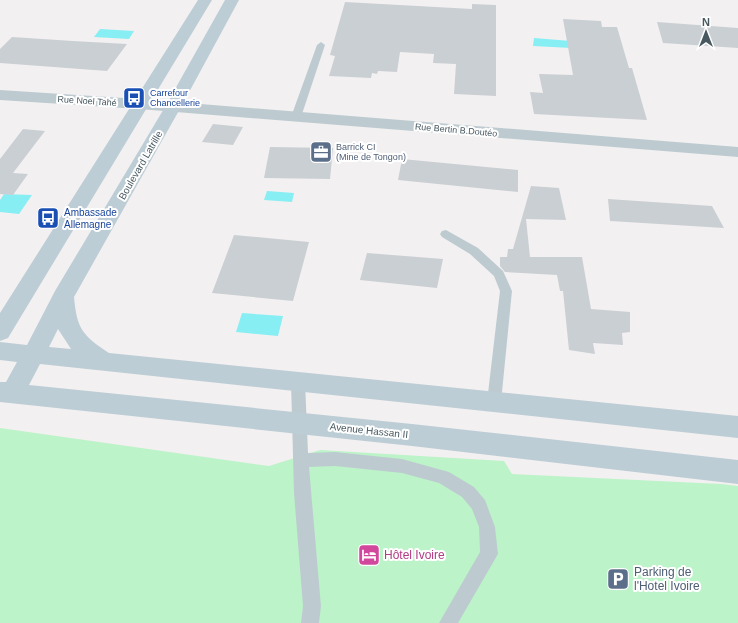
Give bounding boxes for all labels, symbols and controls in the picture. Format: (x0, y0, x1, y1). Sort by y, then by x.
north arrow (686, 12, 726, 52)
text: N (702, 16, 710, 28)
bus stop icon: Carrefour Chancellerie (121, 85, 147, 111)
place label: Carrefour Chancellerie (150, 88, 200, 108)
street label: Rue Noel Tahé (57, 94, 117, 108)
street label: Rue Bertin B.Doutéo (414, 121, 498, 139)
street label: Boulevard Latrille (116, 129, 165, 201)
office icon: Barrick CI (Mine de Tongon) (308, 139, 334, 165)
place label: Barrick CI (Mine de Tongon) (336, 142, 406, 162)
bus stop icon: Ambassade Allemagne (35, 205, 61, 231)
place label: Ambassade Allemagne (64, 207, 117, 230)
street label: Avenue Hassan II (329, 421, 409, 440)
hotel icon: Hôtel Ivoire (356, 542, 382, 568)
place label: Hôtel Ivoire (384, 548, 445, 562)
place label: Parking de l'Hotel Ivoire (634, 565, 700, 593)
parking icon: Parking de l'Hotel Ivoire (605, 566, 631, 592)

